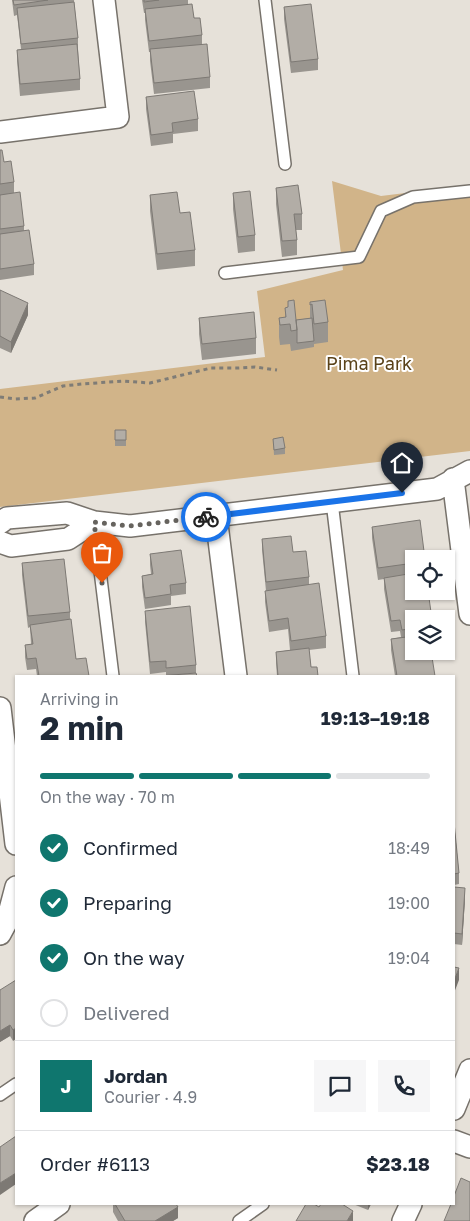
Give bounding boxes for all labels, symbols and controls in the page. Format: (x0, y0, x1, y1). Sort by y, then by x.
park label: Pima Park (326, 352, 412, 374)
pin (381, 442, 423, 493)
icon: home (388, 449, 416, 477)
courier (181, 492, 231, 542)
icon: bike (192, 503, 220, 531)
pin (81, 532, 123, 583)
icon: bag (88, 539, 116, 567)
map controls (405, 550, 455, 660)
button: locate (405, 550, 455, 600)
button: layers (405, 610, 455, 660)
text: Arriving in (40, 689, 119, 709)
text: 19:13–19:18 (321, 706, 430, 729)
text: 2 min (40, 709, 124, 747)
text: On the way · 70 m (40, 787, 175, 807)
icon: check (40, 834, 68, 862)
text: Confirmed (83, 836, 178, 859)
text: 18:49 (388, 838, 430, 858)
icon: check (40, 889, 68, 917)
text: Preparing (83, 891, 172, 914)
text: 19:00 (388, 893, 430, 913)
icon: check (40, 944, 68, 972)
text: On the way (83, 946, 185, 969)
text: 19:04 (388, 948, 430, 968)
text: Delivered (83, 1001, 170, 1024)
button: chat (314, 1060, 366, 1112)
button: phone (378, 1060, 430, 1112)
text: Jordan (104, 1064, 168, 1087)
text: J (61, 1074, 71, 1097)
text: Courier · 4.9 (104, 1087, 197, 1107)
text: Order #6113 (40, 1152, 150, 1175)
text: $23.18 (366, 1152, 430, 1175)

